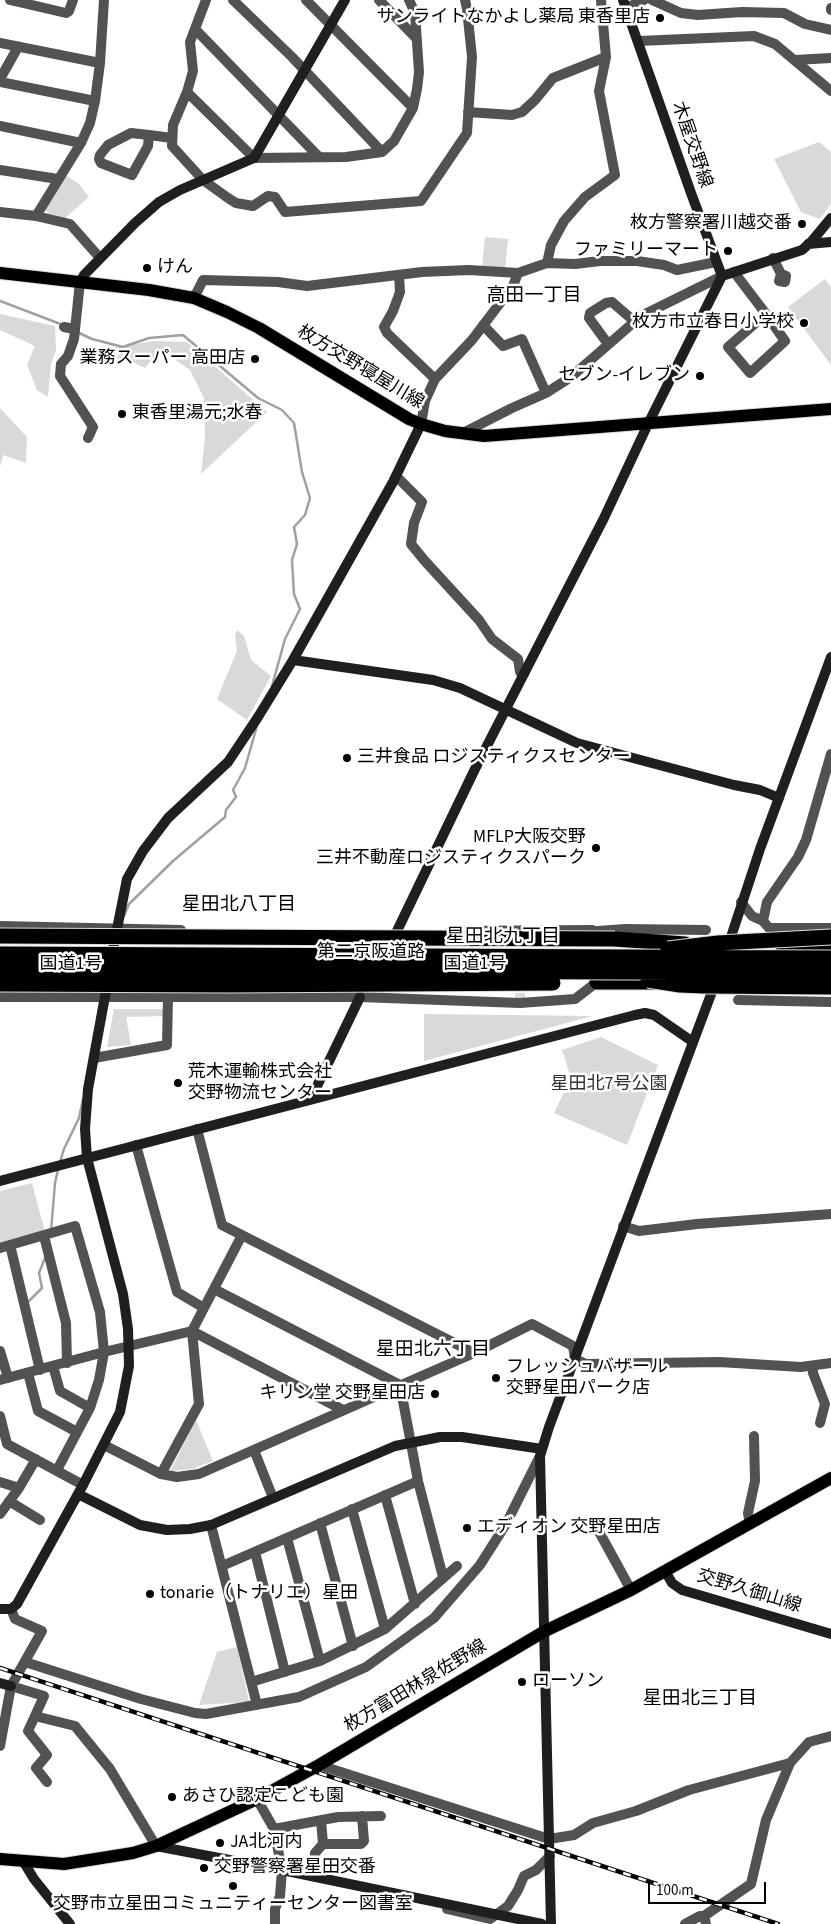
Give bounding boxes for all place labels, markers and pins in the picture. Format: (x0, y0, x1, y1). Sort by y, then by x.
place label: サンライトなかよし薬局 東香里店 (376, 7, 650, 29)
marker: サンライトなかよし薬局 東香里店 (654, 12, 666, 24)
place label: 枚方警察署川越交番 (630, 213, 792, 235)
marker: 枚方警察署川越交番 (796, 218, 808, 230)
place label: ファミリーマート (574, 240, 718, 262)
marker: ファミリーマート (722, 245, 734, 257)
place label: けん (157, 257, 193, 279)
marker: けん (141, 262, 153, 274)
place label: 枚方市立春日小学校 (632, 312, 794, 334)
marker: 枚方市立春日小学校 (798, 317, 810, 329)
place label: 業務スーパー 高田店 (79, 348, 245, 370)
marker: 業務スーパー 高田店 (249, 353, 261, 365)
place label: セブン-イレブン (558, 365, 690, 387)
marker: セブン-イレブン (694, 370, 706, 382)
place label: 東香里湯元;水春 (132, 403, 262, 425)
marker: 東香里湯元;水春 (116, 408, 128, 420)
place label: 三井食品 ロジスティクスセンター (357, 747, 631, 769)
marker: 三井食品 ロジスティクスセンター (341, 752, 353, 764)
place label: MFLP大阪交野 三井不動産ロジスティクスパーク (316, 827, 586, 870)
marker: MFLP大阪交野 三井不動産ロジスティクスパーク (590, 842, 602, 854)
place label: 荒木運輸株式会社 交野物流センター (188, 1062, 332, 1104)
marker: 荒木運輸株式会社 交野物流センター (172, 1077, 184, 1089)
place label: フレッシュバザール 交野星田パーク店 (506, 1357, 668, 1400)
marker: フレッシュバザール 交野星田パーク店 (490, 1372, 502, 1384)
place label: キリン堂 交野星田店 (259, 1383, 425, 1405)
marker: キリン堂 交野星田店 (429, 1388, 441, 1400)
place label: エディオン 交野星田店 (477, 1517, 661, 1539)
marker: エディオン 交野星田店 (461, 1522, 473, 1534)
place label: tonarie（トナリエ）星田 (160, 1583, 358, 1605)
marker: tonarie（トナリエ）星田 (144, 1588, 156, 1600)
place label: ローソン (532, 1671, 604, 1693)
marker: ローソン (516, 1676, 528, 1688)
place label: あさひ認定こども園 (182, 1786, 344, 1808)
marker: あさひ認定こども園 (166, 1791, 178, 1803)
place label: JA北河内 (230, 1832, 302, 1854)
marker: JA北河内 (214, 1837, 226, 1849)
place label: 交野警察署星田交番 (214, 1857, 376, 1879)
marker: 交野警察署星田交番 (198, 1862, 210, 1874)
marker: 交野市立星田コミュニティーセンター図書室 (227, 1880, 239, 1892)
place label: 交野市立星田コミュニティーセンター図書室 (53, 1894, 413, 1916)

